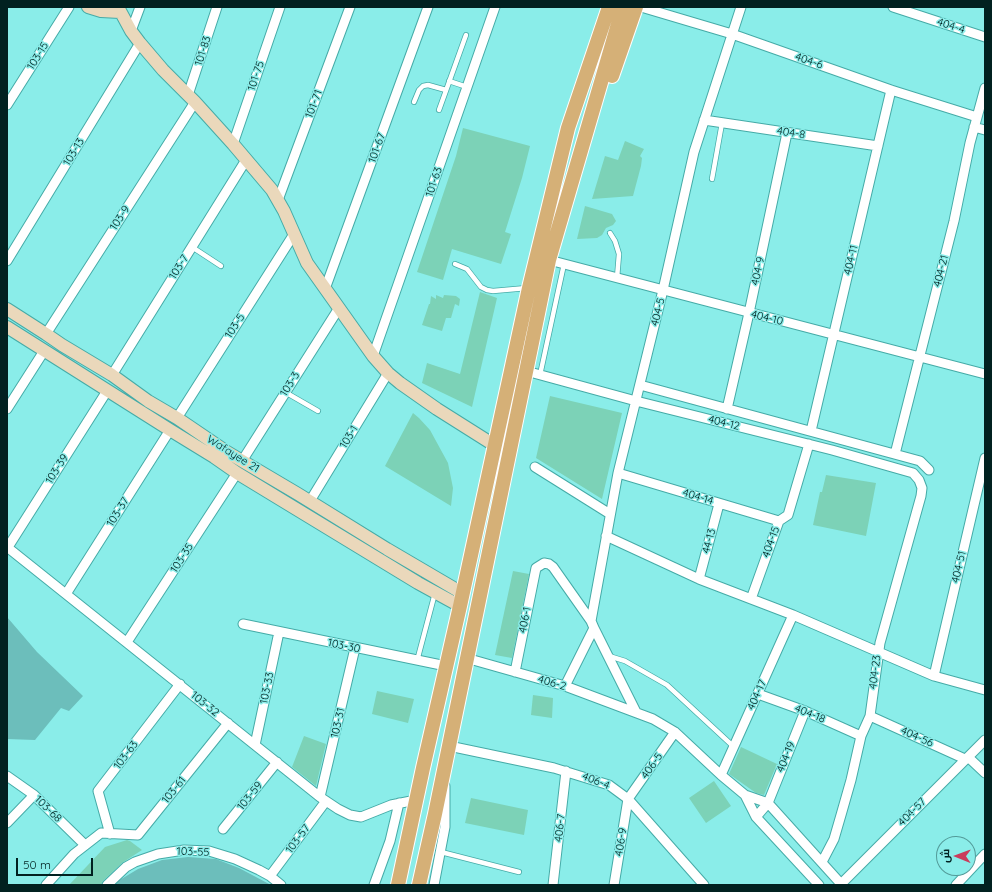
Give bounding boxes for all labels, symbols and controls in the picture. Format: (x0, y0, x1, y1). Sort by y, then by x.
street label: 404-4 (936, 15, 966, 37)
street label: 101-83 (192, 34, 214, 68)
street label: 103-15 (24, 40, 52, 72)
street label: 404-6 (793, 50, 825, 72)
street label: 101-75 (245, 59, 267, 93)
street label: 101-71 (303, 88, 325, 120)
street label: 404-8 (776, 124, 806, 142)
street label: 101-67 (366, 131, 388, 165)
street label: 103-13 (61, 136, 87, 168)
street label: 101-63 (423, 165, 445, 199)
street label: 103-9 (107, 203, 133, 233)
street label: 404-11 (841, 244, 861, 276)
street label: 103-7 (166, 252, 192, 282)
street label: 404-21 (931, 254, 951, 288)
street label: 404-9 (749, 256, 767, 286)
street label: 404-5 (648, 297, 668, 327)
street label: 404-10 (750, 308, 784, 328)
street label: 103-5 (222, 311, 248, 341)
street label: 103-3 (277, 369, 303, 399)
street label: 404-12 (707, 413, 741, 433)
street label: 103-1 (337, 423, 361, 451)
street label: Wafayee 21 (204, 433, 262, 475)
street label: 103-39 (43, 452, 71, 486)
street label: 404-14 (681, 486, 715, 508)
street label: 103-37 (104, 495, 132, 529)
street label: 404-15 (759, 525, 783, 559)
street label: 44-13 (699, 527, 719, 555)
street label: 103-35 (168, 541, 196, 575)
street label: 404-51 (949, 550, 969, 584)
street label: 406-1 (516, 606, 534, 634)
street label: 103-30 (326, 636, 362, 656)
street label: 404-23 (866, 654, 884, 690)
street label: 103-33 (257, 671, 277, 705)
street label: 406-2 (536, 673, 568, 693)
street label: 404-17 (745, 678, 769, 712)
street label: 103-32 (188, 689, 222, 719)
street label: 404-18 (793, 702, 827, 726)
street label: 103-31 (328, 707, 348, 739)
street label: 404-56 (899, 724, 935, 750)
street label: 103-63 (111, 738, 141, 772)
street label: 404-19 (774, 740, 798, 774)
street label: 406-5 (638, 751, 666, 781)
street label: 406-4 (580, 770, 612, 792)
street label: 103-61 (159, 774, 189, 806)
street label: 103-59 (235, 779, 265, 813)
street label: 103-68 (32, 793, 64, 825)
street label: 404-57 (895, 795, 929, 829)
street label: 406-7 (552, 813, 568, 843)
street label: 103-57 (283, 822, 313, 856)
street label: 406-9 (612, 827, 630, 857)
north arrow (936, 836, 976, 876)
street label: 103-55 (176, 845, 210, 859)
text: ش (938, 849, 952, 863)
scale bar (18, 850, 95, 876)
text: 50 m (23, 857, 51, 872)

